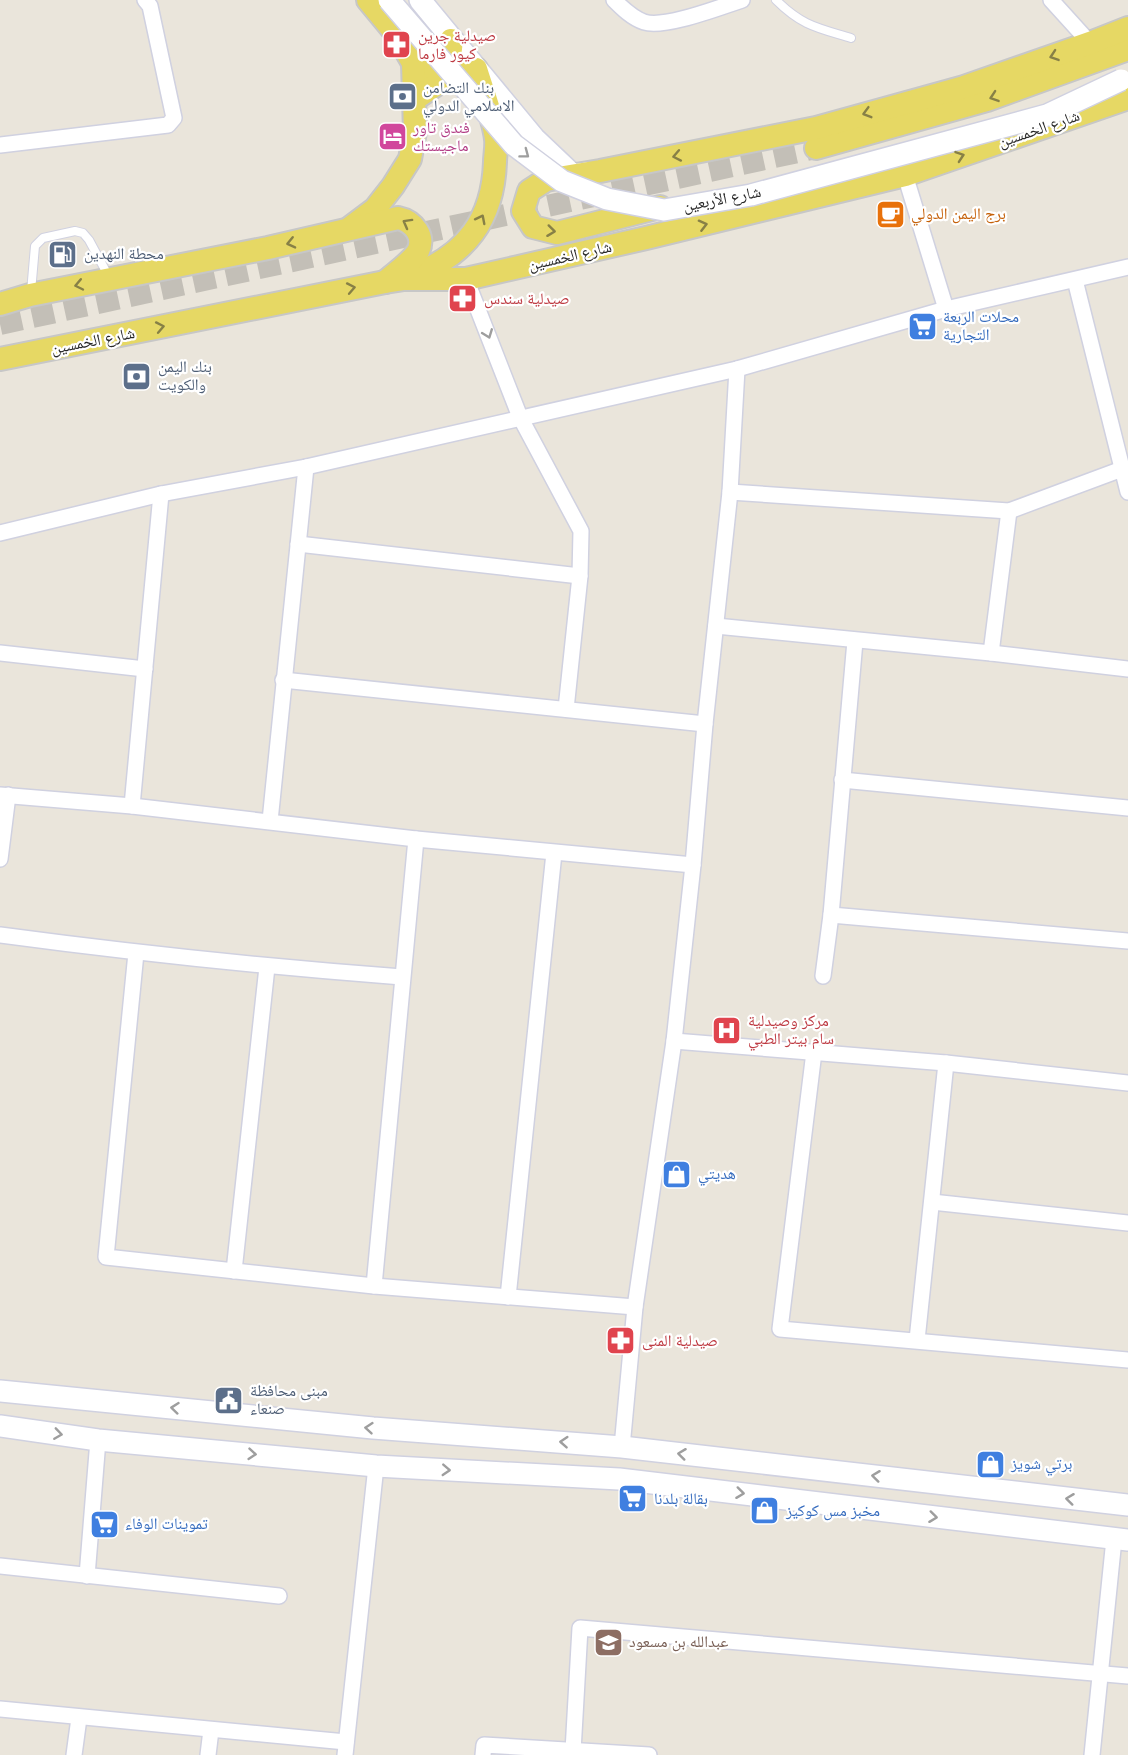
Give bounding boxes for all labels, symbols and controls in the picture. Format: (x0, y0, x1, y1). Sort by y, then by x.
place label: صيدلية جرين كيور فارما (418, 26, 496, 64)
pharmacy icon: صيدلية جرين كيور فارما (381, 29, 413, 61)
one-way arrow (1049, 48, 1059, 61)
place label: بنك التضامن الاسلامي الدولي (423, 78, 515, 118)
bank icon: بنك التضامن الاسلامي الدولي (386, 81, 418, 113)
one-way arrow (989, 90, 1000, 103)
one-way arrow (862, 106, 873, 118)
street label: شارع الخمسين (996, 106, 1082, 152)
place label: فندق تاور ماجيستك (412, 118, 470, 156)
hotel icon: فندق تاور ماجيستك (376, 121, 408, 153)
one-way arrow (519, 146, 530, 157)
one-way arrow (672, 149, 682, 162)
one-way arrow (954, 151, 965, 164)
street label: شارع الأربعين (681, 182, 763, 216)
cafe icon: برج اليمن الدولي (874, 198, 906, 230)
place label: برج اليمن الدولي (911, 204, 1006, 226)
one-way arrow (474, 215, 485, 225)
one-way arrow (403, 219, 413, 230)
one-way arrow (698, 219, 708, 232)
one-way arrow (547, 224, 556, 236)
one-way arrow (286, 236, 296, 249)
street label: شارع الخمسين (526, 237, 614, 275)
fuel station icon: محطة النهدين (47, 238, 79, 270)
place label: محطة النهدين (84, 244, 164, 264)
one-way arrow (74, 278, 84, 291)
one-way arrow (346, 282, 356, 295)
pharmacy icon: صيدلية سندس (447, 283, 479, 315)
place label: صيدلية سندس (484, 289, 569, 309)
place label: محلات الربعة التجارية (943, 307, 1019, 345)
supermarket icon: محلات الربعة التجارية (906, 310, 938, 342)
one-way arrow (155, 321, 165, 334)
street label: شارع الخمسين (49, 323, 137, 359)
one-way arrow (480, 328, 493, 338)
place label: بنك اليمن والكويت (158, 357, 212, 395)
bank icon: بنك اليمن والكويت (121, 360, 153, 392)
place label: مركز وصيدلية سام بيتر الطبي (748, 1011, 834, 1051)
hospital icon: مركز وصيدلية سام بيتر الطبي (711, 1014, 743, 1046)
shop icon: هديتي (661, 1158, 693, 1190)
place label: هديتي (698, 1164, 736, 1186)
pharmacy icon: صيدلية المنى (605, 1325, 637, 1357)
place label: صيدلية المنى (642, 1331, 718, 1351)
place label: مبنى محافظة صنعاء (250, 1381, 328, 1419)
public building icon: مبنى محافظة صنعاء (213, 1384, 245, 1416)
one-way arrow (171, 1403, 180, 1415)
one-way arrow (365, 1422, 374, 1435)
one-way arrow (53, 1428, 63, 1440)
one-way arrow (559, 1436, 568, 1449)
one-way arrow (247, 1447, 256, 1460)
one-way arrow (678, 1448, 687, 1460)
shop icon: برتي شويز (974, 1448, 1006, 1480)
place label: برتي شويز (1010, 1454, 1072, 1476)
one-way arrow (442, 1463, 451, 1476)
one-way arrow (872, 1470, 881, 1483)
supermarket icon: بقالة بلدنا (617, 1483, 649, 1515)
one-way arrow (735, 1487, 744, 1499)
place label: بقالة بلدنا (654, 1489, 708, 1509)
one-way arrow (1065, 1493, 1074, 1506)
shop icon: مخبز مس كوكيز (749, 1495, 781, 1527)
place label: مخبز مس كوكيز (785, 1501, 880, 1521)
supermarket icon: تموينات الوفاء (88, 1508, 120, 1540)
one-way arrow (929, 1510, 938, 1523)
place label: تموينات الوفاء (125, 1514, 208, 1534)
school or university icon: عبدالله بن مسعود (592, 1626, 624, 1658)
place label: عبدالله بن مسعود (629, 1632, 728, 1652)

